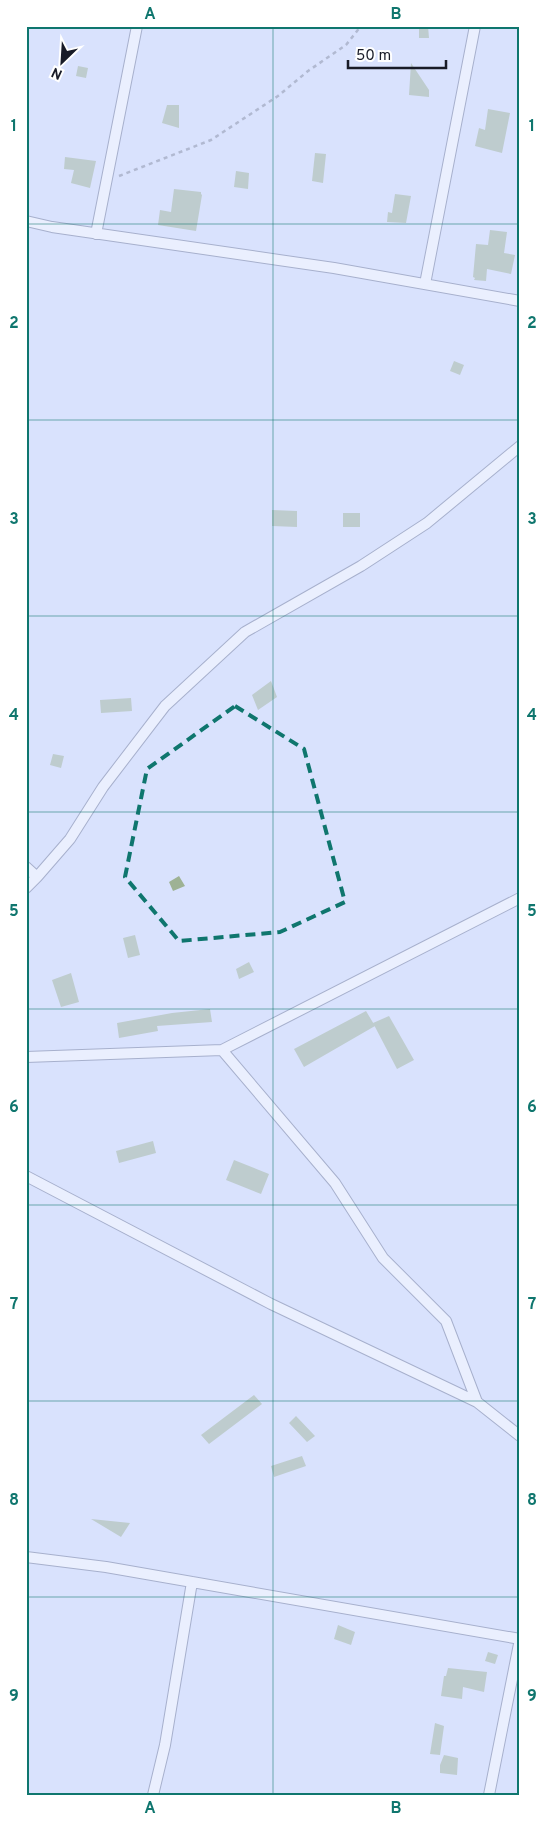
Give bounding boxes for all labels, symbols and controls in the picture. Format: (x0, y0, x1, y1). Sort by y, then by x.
text: A (144, 5, 156, 25)
text: B (390, 5, 402, 25)
north arrow (38, 38, 88, 88)
scale bar (348, 38, 446, 70)
text: 50 m (356, 47, 391, 66)
text: N (49, 63, 65, 82)
text: 1 (11, 117, 17, 137)
text: 1 (529, 117, 535, 137)
text: 2 (9, 314, 19, 334)
text: 2 (527, 314, 537, 334)
text: 3 (9, 510, 19, 530)
text: 3 (527, 510, 537, 530)
text: 4 (9, 706, 19, 726)
text: 4 (527, 706, 537, 726)
text: 5 (9, 902, 19, 922)
text: 5 (527, 902, 537, 922)
text: 6 (9, 1098, 19, 1118)
text: 6 (527, 1098, 537, 1118)
text: 7 (10, 1295, 18, 1315)
text: 7 (528, 1295, 536, 1315)
text: 8 (9, 1491, 19, 1511)
text: 8 (527, 1491, 537, 1511)
text: 9 (9, 1687, 19, 1707)
text: 9 (527, 1687, 537, 1707)
text: A (144, 1799, 156, 1819)
text: B (390, 1799, 402, 1819)

